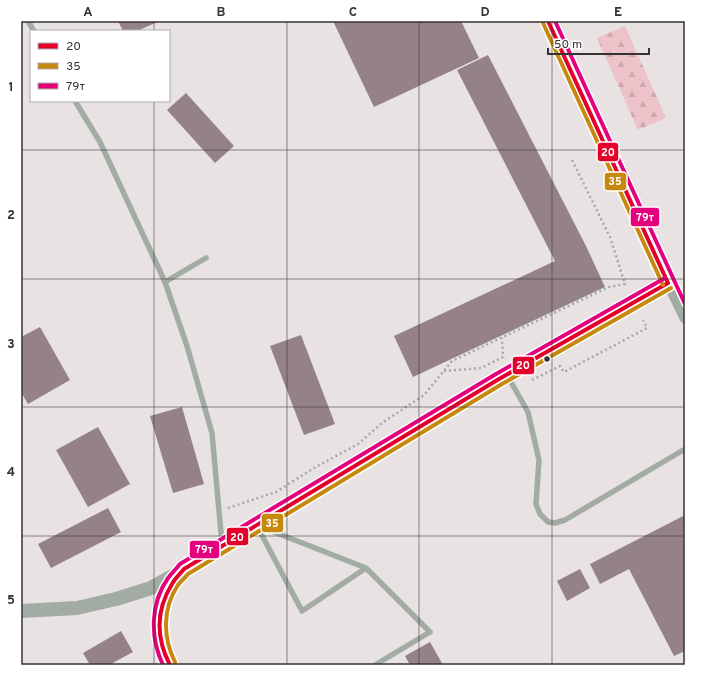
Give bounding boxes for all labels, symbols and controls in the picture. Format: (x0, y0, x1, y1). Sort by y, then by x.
text: A (83, 5, 93, 21)
text: B (217, 5, 226, 21)
text: C (349, 5, 357, 21)
text: D (480, 5, 490, 21)
text: E (614, 5, 622, 21)
legend (30, 30, 170, 102)
scale bar (548, 30, 649, 56)
text: 50 m (554, 37, 582, 53)
text: 20 (66, 39, 81, 55)
text: 35 (66, 59, 81, 75)
text: 79т (66, 79, 85, 95)
text: 1 (8, 80, 14, 96)
line badge: 20 (597, 142, 619, 162)
text: 20 (601, 146, 615, 160)
line badge: 35 (604, 172, 627, 191)
text: 35 (608, 175, 622, 189)
line badge: 79т (630, 207, 660, 227)
text: 2 (7, 208, 15, 224)
text: 79т (636, 211, 654, 225)
text: 3 (7, 337, 15, 353)
unlabelled marker (542, 354, 552, 364)
line badge: 20 (512, 356, 535, 375)
text: 20 (516, 359, 530, 373)
text: 4 (7, 465, 15, 481)
line badge: 35 (261, 513, 284, 533)
text: 35 (265, 517, 279, 531)
line badge: 20 (226, 527, 249, 546)
text: 20 (230, 531, 244, 545)
line badge: 79т (189, 540, 220, 559)
text: 79т (195, 543, 213, 557)
text: 5 (7, 593, 15, 609)

